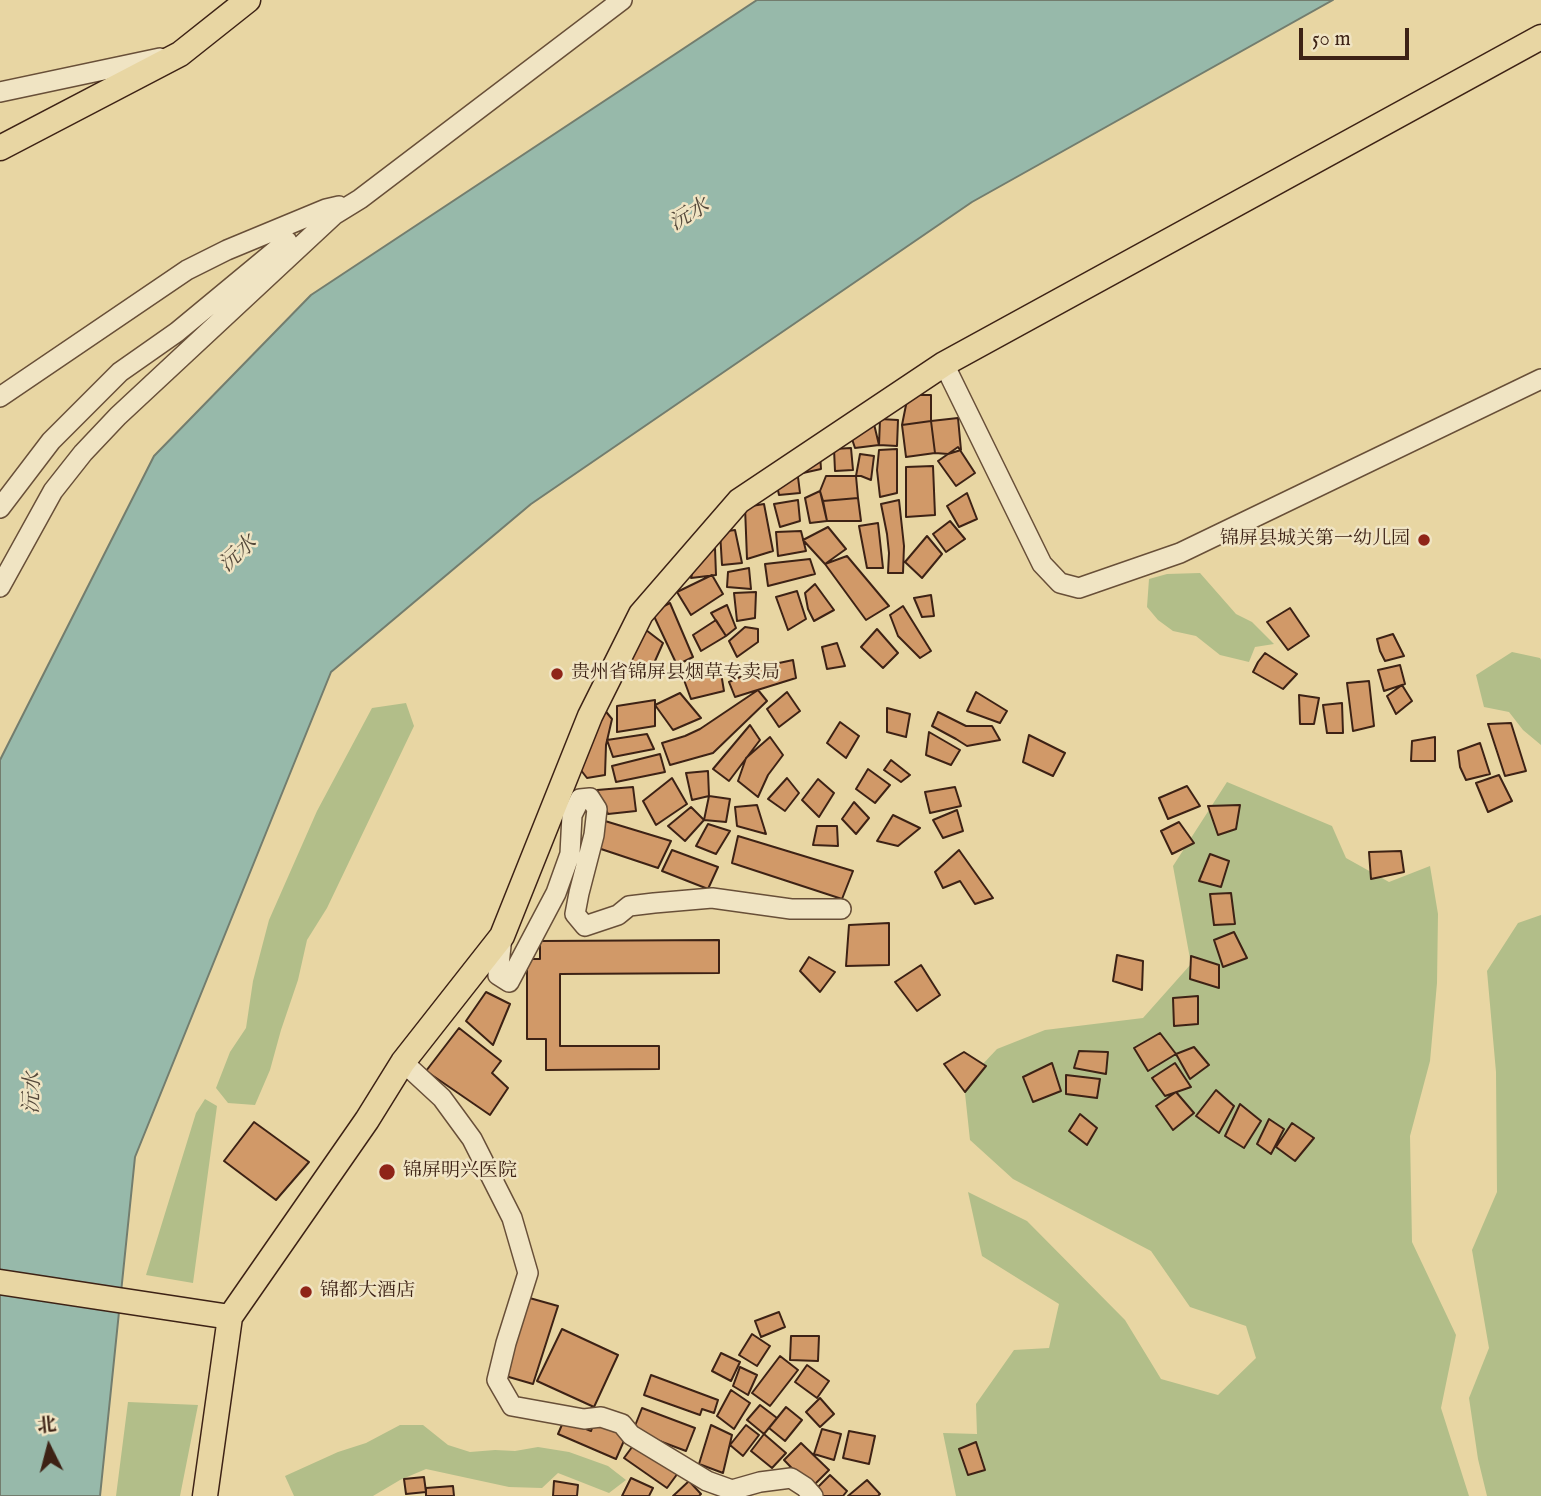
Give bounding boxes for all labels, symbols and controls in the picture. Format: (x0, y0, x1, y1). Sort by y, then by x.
scale bar (1303, 14, 1413, 58)
text: 50 m (1312, 26, 1351, 53)
water label: 沅水 (666, 194, 714, 238)
place label: 锦屏县城关第一幼儿园 (1220, 529, 1410, 551)
water label: 沅水 (215, 531, 263, 579)
marker: 锦屏县城关第一幼儿园 (1416, 532, 1432, 548)
place label: 贵州省锦屏县烟草专卖局 (571, 663, 780, 685)
marker: 贵州省锦屏县烟草专卖局 (549, 666, 565, 682)
water label: 沅水 (21, 1072, 47, 1114)
place label: 锦屏明兴医院 (403, 1161, 517, 1183)
marker: 锦屏明兴医院 (377, 1162, 397, 1182)
place label: 锦都大酒店 (320, 1281, 415, 1303)
marker: 锦都大酒店 (298, 1284, 314, 1300)
north arrow (14, 1412, 84, 1482)
text: 北 (36, 1413, 58, 1439)

